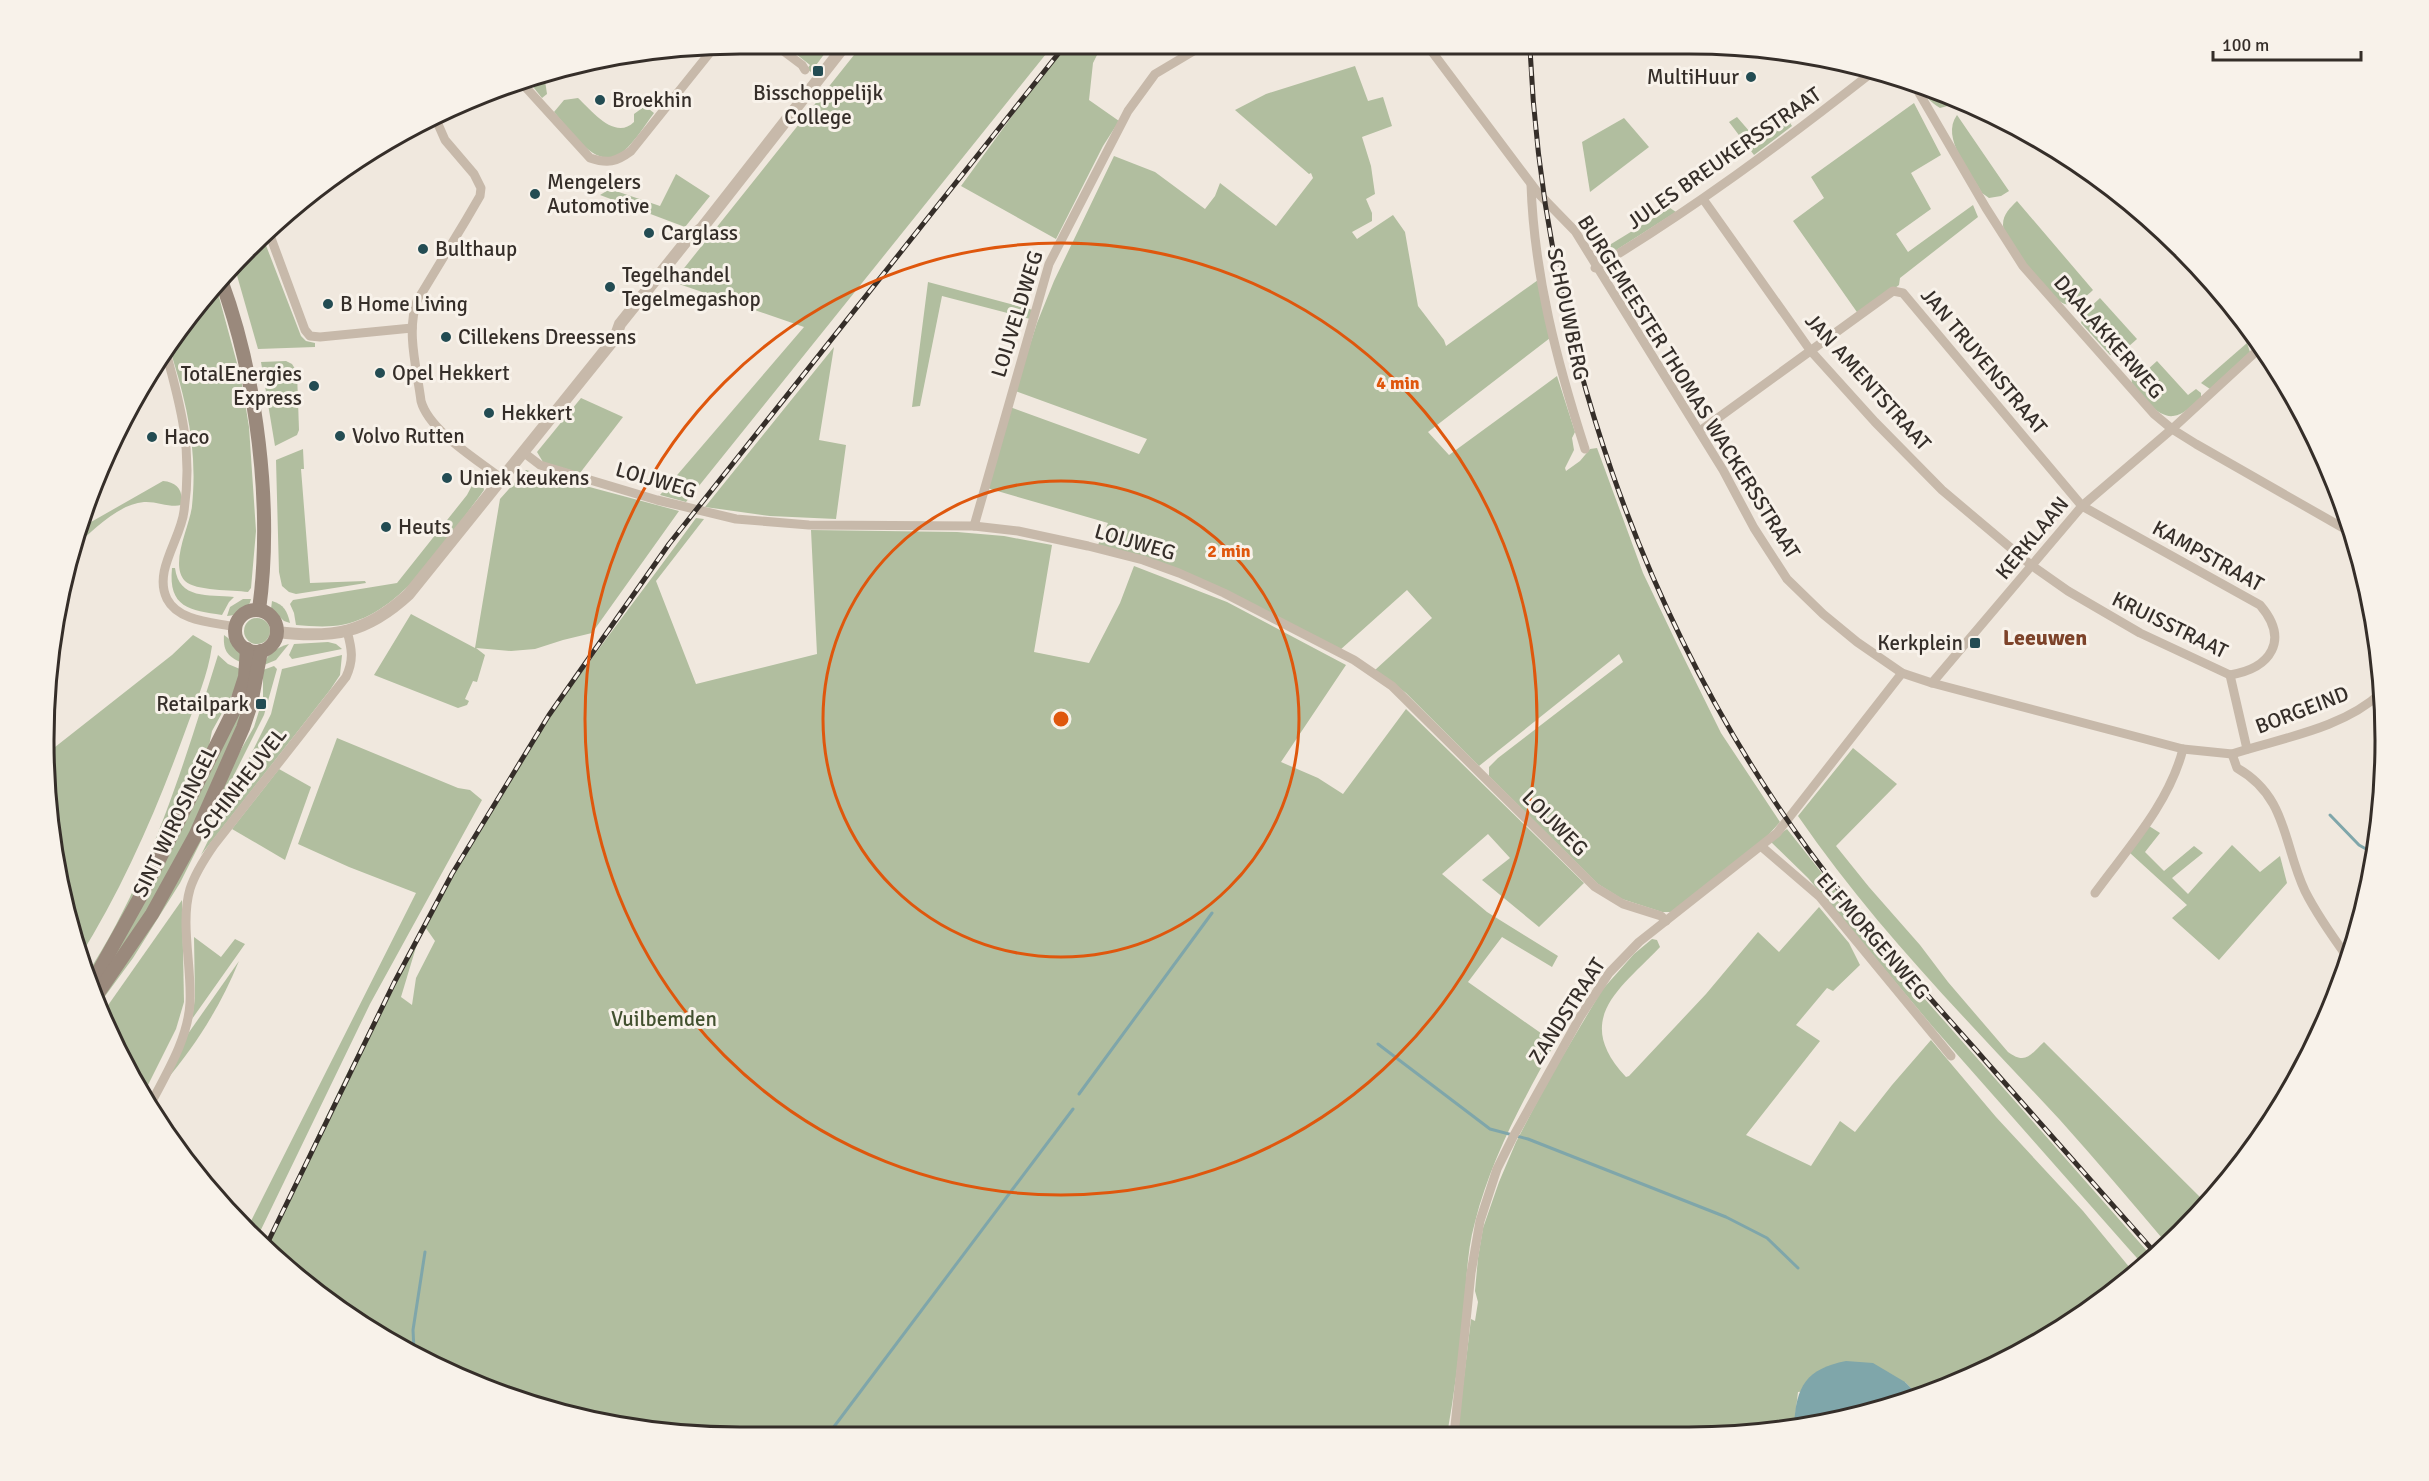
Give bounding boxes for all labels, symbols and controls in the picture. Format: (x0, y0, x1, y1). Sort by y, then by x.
scale bar (2213, 24, 2362, 62)
text: 100 m (2222, 34, 2269, 56)
marker: Bisschoppelijk College (811, 64, 825, 78)
place label: MultiHuur (1647, 64, 1739, 90)
marker: MultiHuur (1744, 70, 1758, 84)
place label: Bisschoppelijk College (753, 80, 883, 130)
street label: JULES BREUKERSSTRAAT (1622, 81, 1827, 235)
place label: Broekhin (612, 87, 692, 113)
marker: Broekhin (593, 93, 607, 107)
place label: Mengelers Automotive (547, 169, 649, 219)
marker: Mengelers Automotive (528, 187, 542, 201)
street label: BURGEMEESTER THOMAS WACKERSSTRAAT (1572, 210, 1806, 564)
place label: Carglass (661, 220, 738, 246)
marker: Carglass (642, 226, 656, 240)
place label: Bulthaup (435, 236, 517, 262)
marker: Bulthaup (416, 242, 430, 256)
street label: SCHOUWBERG (1541, 245, 1595, 383)
street label: LOIJVELDWEG (985, 247, 1049, 381)
place label: Tegelhandel Tegelmegashop (622, 262, 761, 312)
street label: DAALAKKERWEG (2048, 270, 2170, 404)
marker: Tegelhandel Tegelmegashop (603, 280, 617, 294)
street label: JAN TRUYENSTRAAT (1915, 283, 2053, 440)
place label: B Home Living (340, 291, 468, 317)
marker: B Home Living (321, 297, 335, 311)
street label: JAN AMENTSTRAAT (1800, 308, 1937, 457)
place label: Cillekens Dreessens (458, 324, 636, 350)
marker: Cillekens Dreessens (439, 330, 453, 344)
place label: Opel Hekkert (392, 360, 510, 386)
place label: TotalEnergies Express (181, 361, 302, 411)
marker: Opel Hekkert (373, 366, 387, 380)
text: 4 min (1376, 372, 1420, 394)
marker: TotalEnergies Express (307, 379, 321, 393)
place label: Hekkert (501, 400, 572, 426)
marker: Hekkert (482, 406, 496, 420)
place label: Volvo Rutten (352, 423, 465, 449)
place label: Haco (164, 424, 209, 450)
marker: Volvo Rutten (333, 429, 347, 443)
marker: Haco (145, 430, 159, 444)
street label: LOIJWEG (613, 456, 699, 504)
place label: Uniek keukens (459, 465, 589, 491)
marker: Uniek keukens (440, 471, 454, 485)
street label: KERKLAAN (1990, 491, 2074, 585)
place label: Heuts (398, 514, 451, 540)
street label: KAMPSTRAAT (2148, 515, 2269, 598)
street label: LOIJWEG (1092, 518, 1178, 566)
marker: Heuts (379, 520, 393, 534)
text: 2 min (1207, 540, 1251, 562)
street label: KRUISSTRAAT (2108, 586, 2233, 664)
district label: Leeuwen (2003, 624, 2087, 651)
place label: Kerkplein (1877, 630, 1963, 656)
marker: Kerkplein (1968, 636, 1982, 650)
street label: BORGEIND (2252, 680, 2352, 740)
place label: Retailpark (156, 691, 249, 717)
marker: Retailpark (254, 697, 268, 711)
centre of rings (1051, 709, 1071, 729)
street label: SCHINHEUVEL (190, 722, 293, 844)
street label: SINT WIROSINGEL (127, 741, 223, 901)
street label: LOIJWEG (1517, 785, 1593, 861)
street label: ELFMORGENWEG (1811, 867, 1935, 1005)
street label: ZANDSTRAAT (1523, 952, 1611, 1069)
park label: Vuilbemden (611, 1006, 717, 1032)

